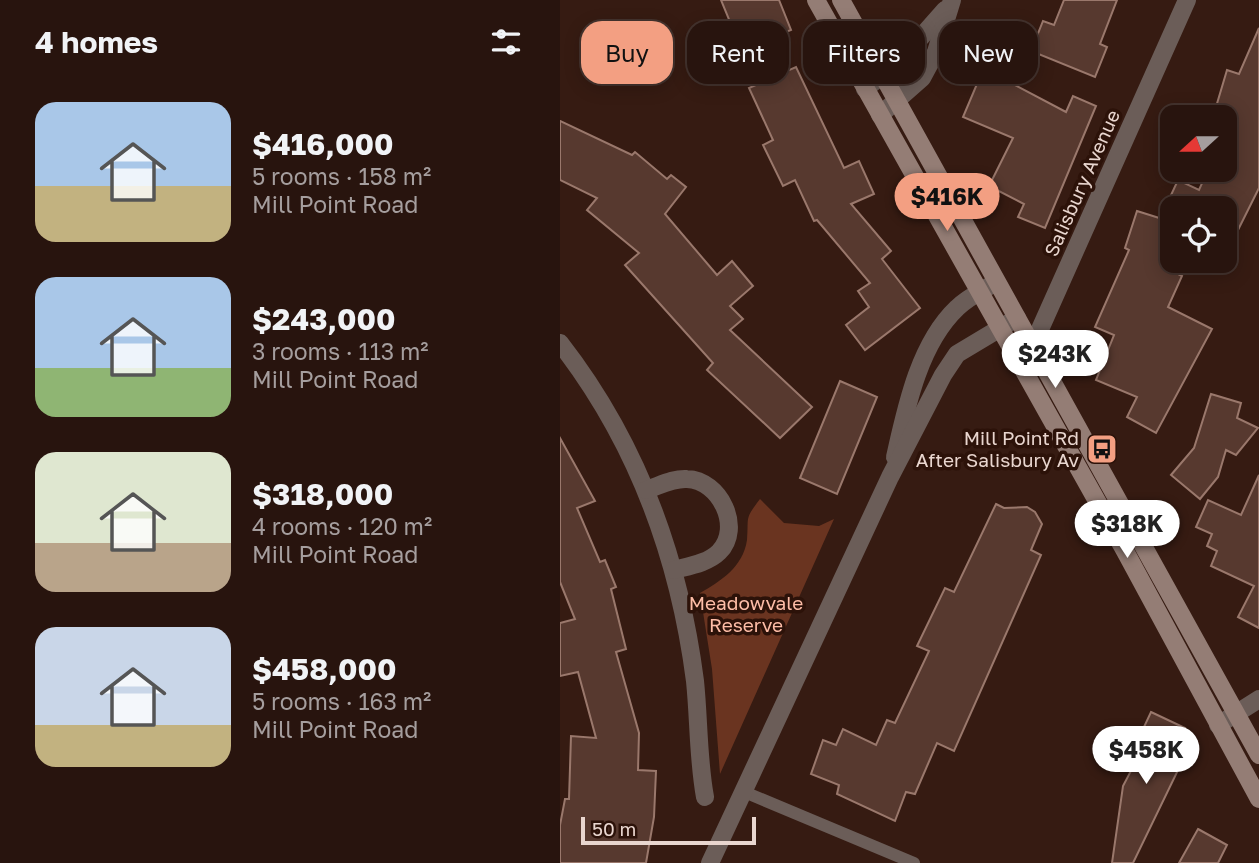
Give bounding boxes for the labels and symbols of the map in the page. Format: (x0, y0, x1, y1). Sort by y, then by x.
north arrow (1160, 105, 1237, 182)
street label: Salisbury Avenue (1039, 106, 1124, 260)
pin: $416K (898, 174, 996, 233)
pin: $243K (1006, 330, 1104, 390)
place label: Mill Point Rd After Salisbury Av (916, 426, 1079, 471)
bus stop icon: Mill Point Rd After Salisbury Av (1085, 432, 1119, 466)
pin: $318K (1078, 500, 1176, 560)
park label: Meadowvale Reserve (689, 591, 803, 636)
pin: $458K (1097, 726, 1195, 786)
scale bar (581, 814, 756, 846)

